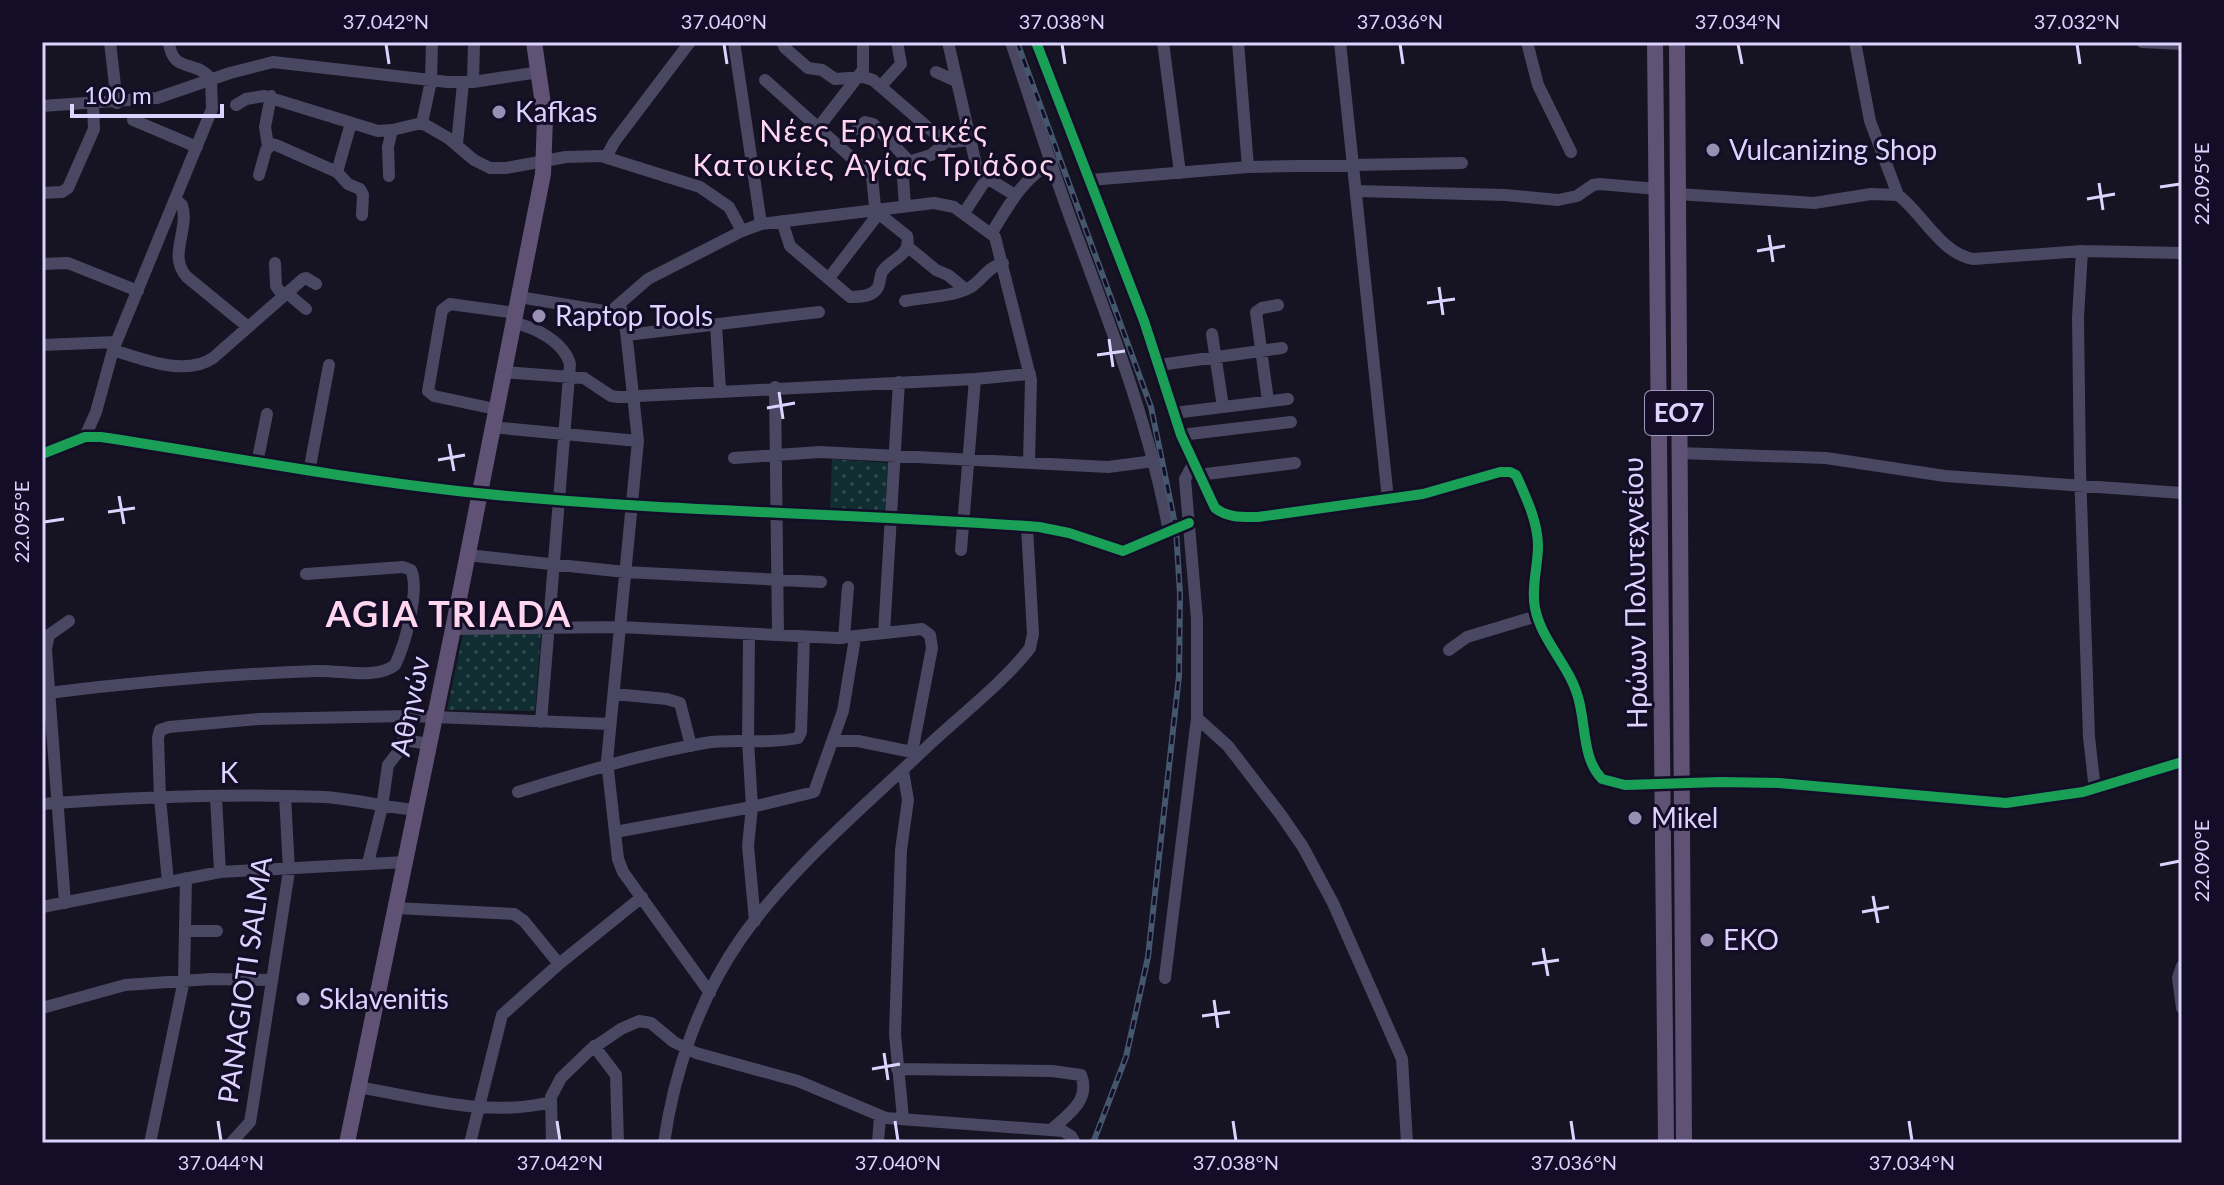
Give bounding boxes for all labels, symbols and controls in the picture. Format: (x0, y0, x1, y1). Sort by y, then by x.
text: 37.042°N (343, 9, 429, 33)
text: 37.040°N (681, 9, 767, 33)
text: 37.038°N (1019, 9, 1105, 33)
text: 37.036°N (1357, 9, 1443, 33)
text: 37.034°N (1695, 9, 1781, 33)
text: 37.032°N (2034, 9, 2120, 33)
scale bar (72, 68, 222, 118)
text: 100 m (84, 80, 152, 109)
place label: Kafkas (515, 94, 597, 128)
marker: Kafkas (490, 103, 508, 121)
district label: Νέες Εργατικές Κατοικίες Αγίας Τριάδος (692, 112, 1056, 182)
place label: Vulcanizing Shop (1729, 132, 1937, 166)
marker: Vulcanizing Shop (1704, 141, 1722, 159)
text: 22.095°E (2189, 143, 2213, 225)
place label: Raptop Tools (555, 298, 713, 332)
marker: Raptop Tools (530, 307, 548, 325)
road number: ΕΟ7 (1645, 391, 1713, 435)
street label: Ηρώων Πολυτεχνείου (1615, 457, 1653, 729)
text: 22.095°E (9, 481, 33, 563)
district label: AGIA TRIADA (325, 591, 572, 635)
street label: Αθηνών (382, 653, 436, 759)
street label: Κ (220, 755, 239, 789)
place label: Mikel (1651, 800, 1718, 834)
marker: Mikel (1626, 809, 1644, 827)
text: 22.090°E (2189, 820, 2213, 902)
street label: PANAGIOTI SALMA (210, 854, 278, 1105)
place label: EKO (1723, 922, 1779, 956)
marker: EKO (1698, 931, 1716, 949)
place label: Sklavenitis (319, 981, 449, 1015)
marker: Sklavenitis (294, 990, 312, 1008)
text: 37.044°N (178, 1150, 264, 1174)
text: 37.042°N (517, 1150, 603, 1174)
text: 37.040°N (855, 1150, 941, 1174)
text: 37.038°N (1193, 1150, 1279, 1174)
text: 37.036°N (1531, 1150, 1617, 1174)
text: 37.034°N (1869, 1150, 1955, 1174)

